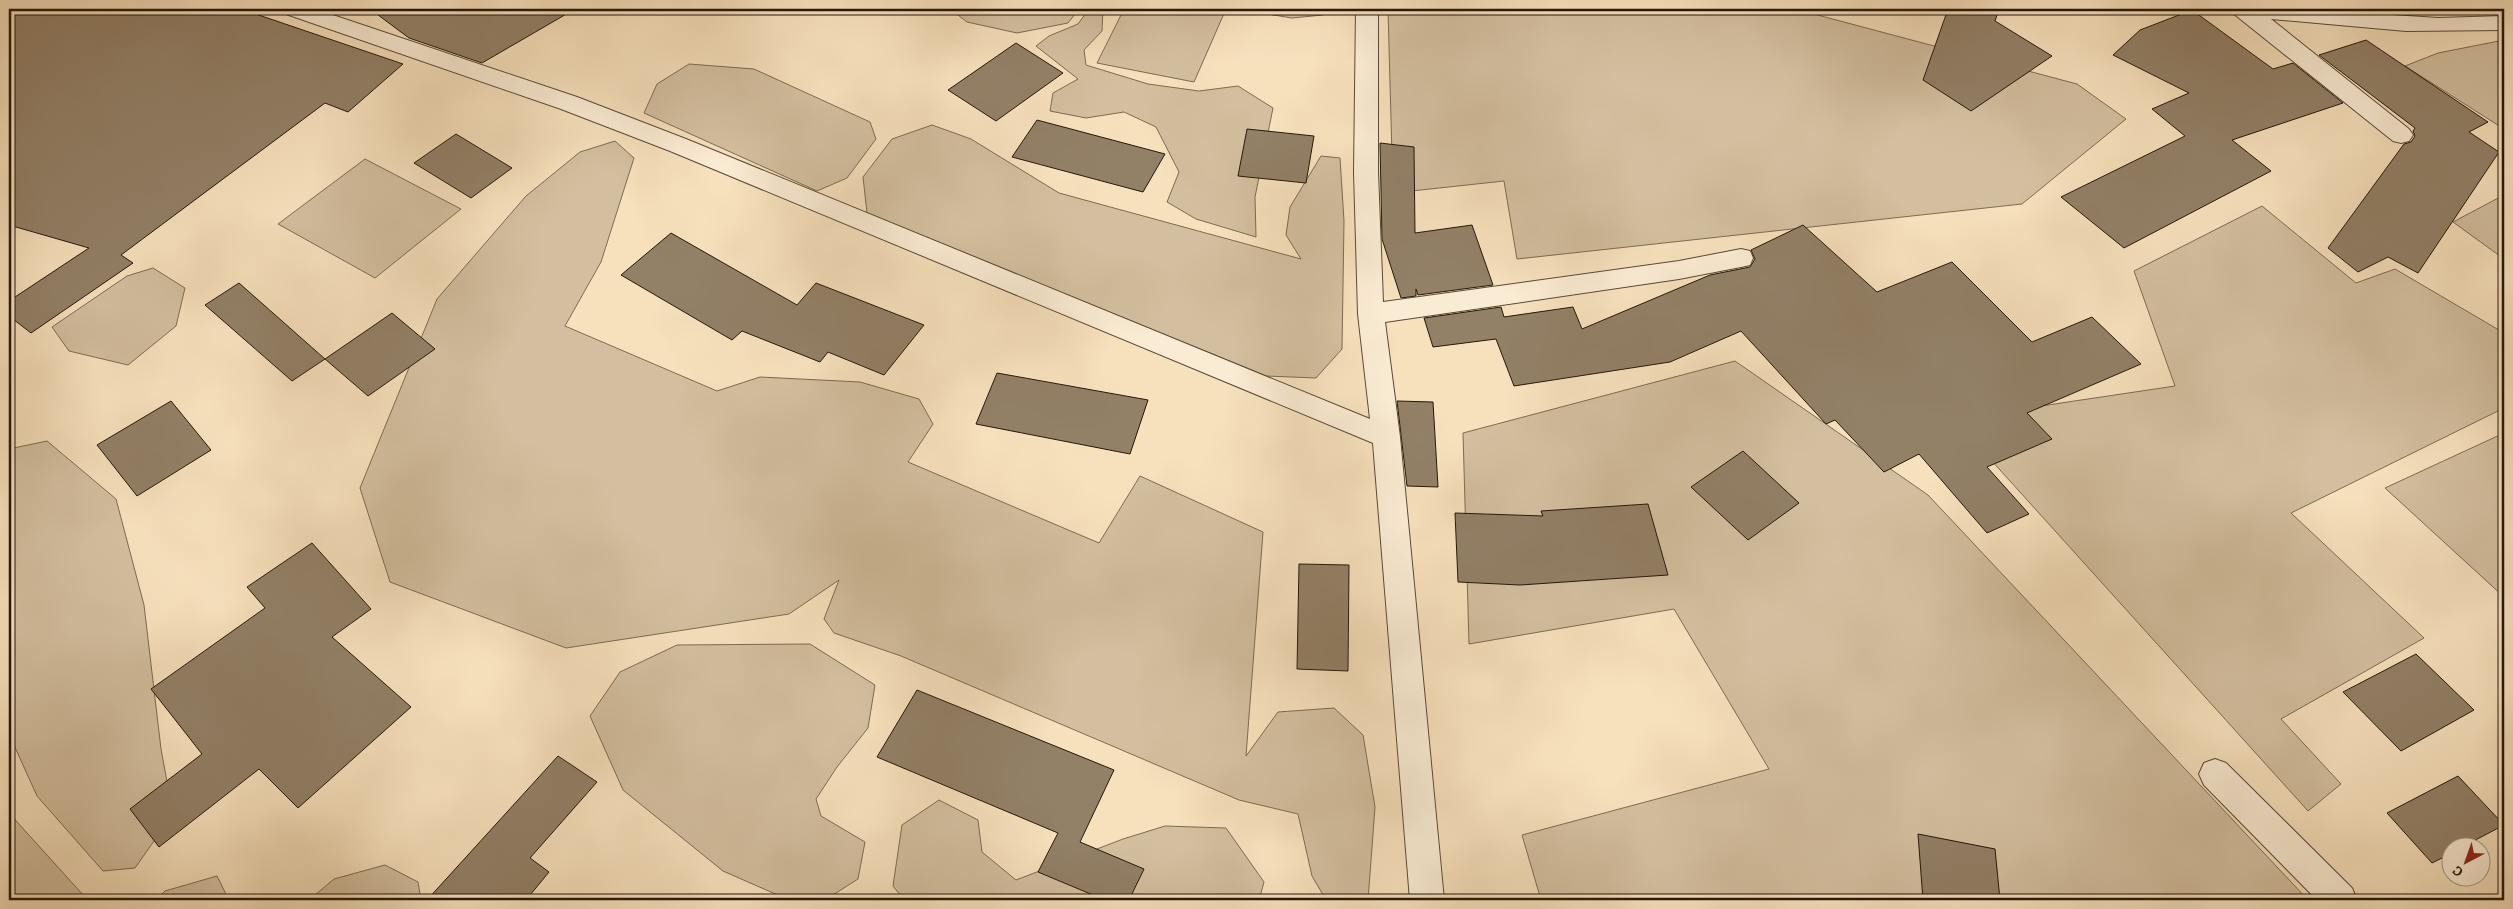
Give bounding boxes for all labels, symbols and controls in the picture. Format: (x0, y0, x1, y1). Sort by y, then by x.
north arrow (2440, 836, 2490, 886)
text: С (2448, 861, 2467, 881)

